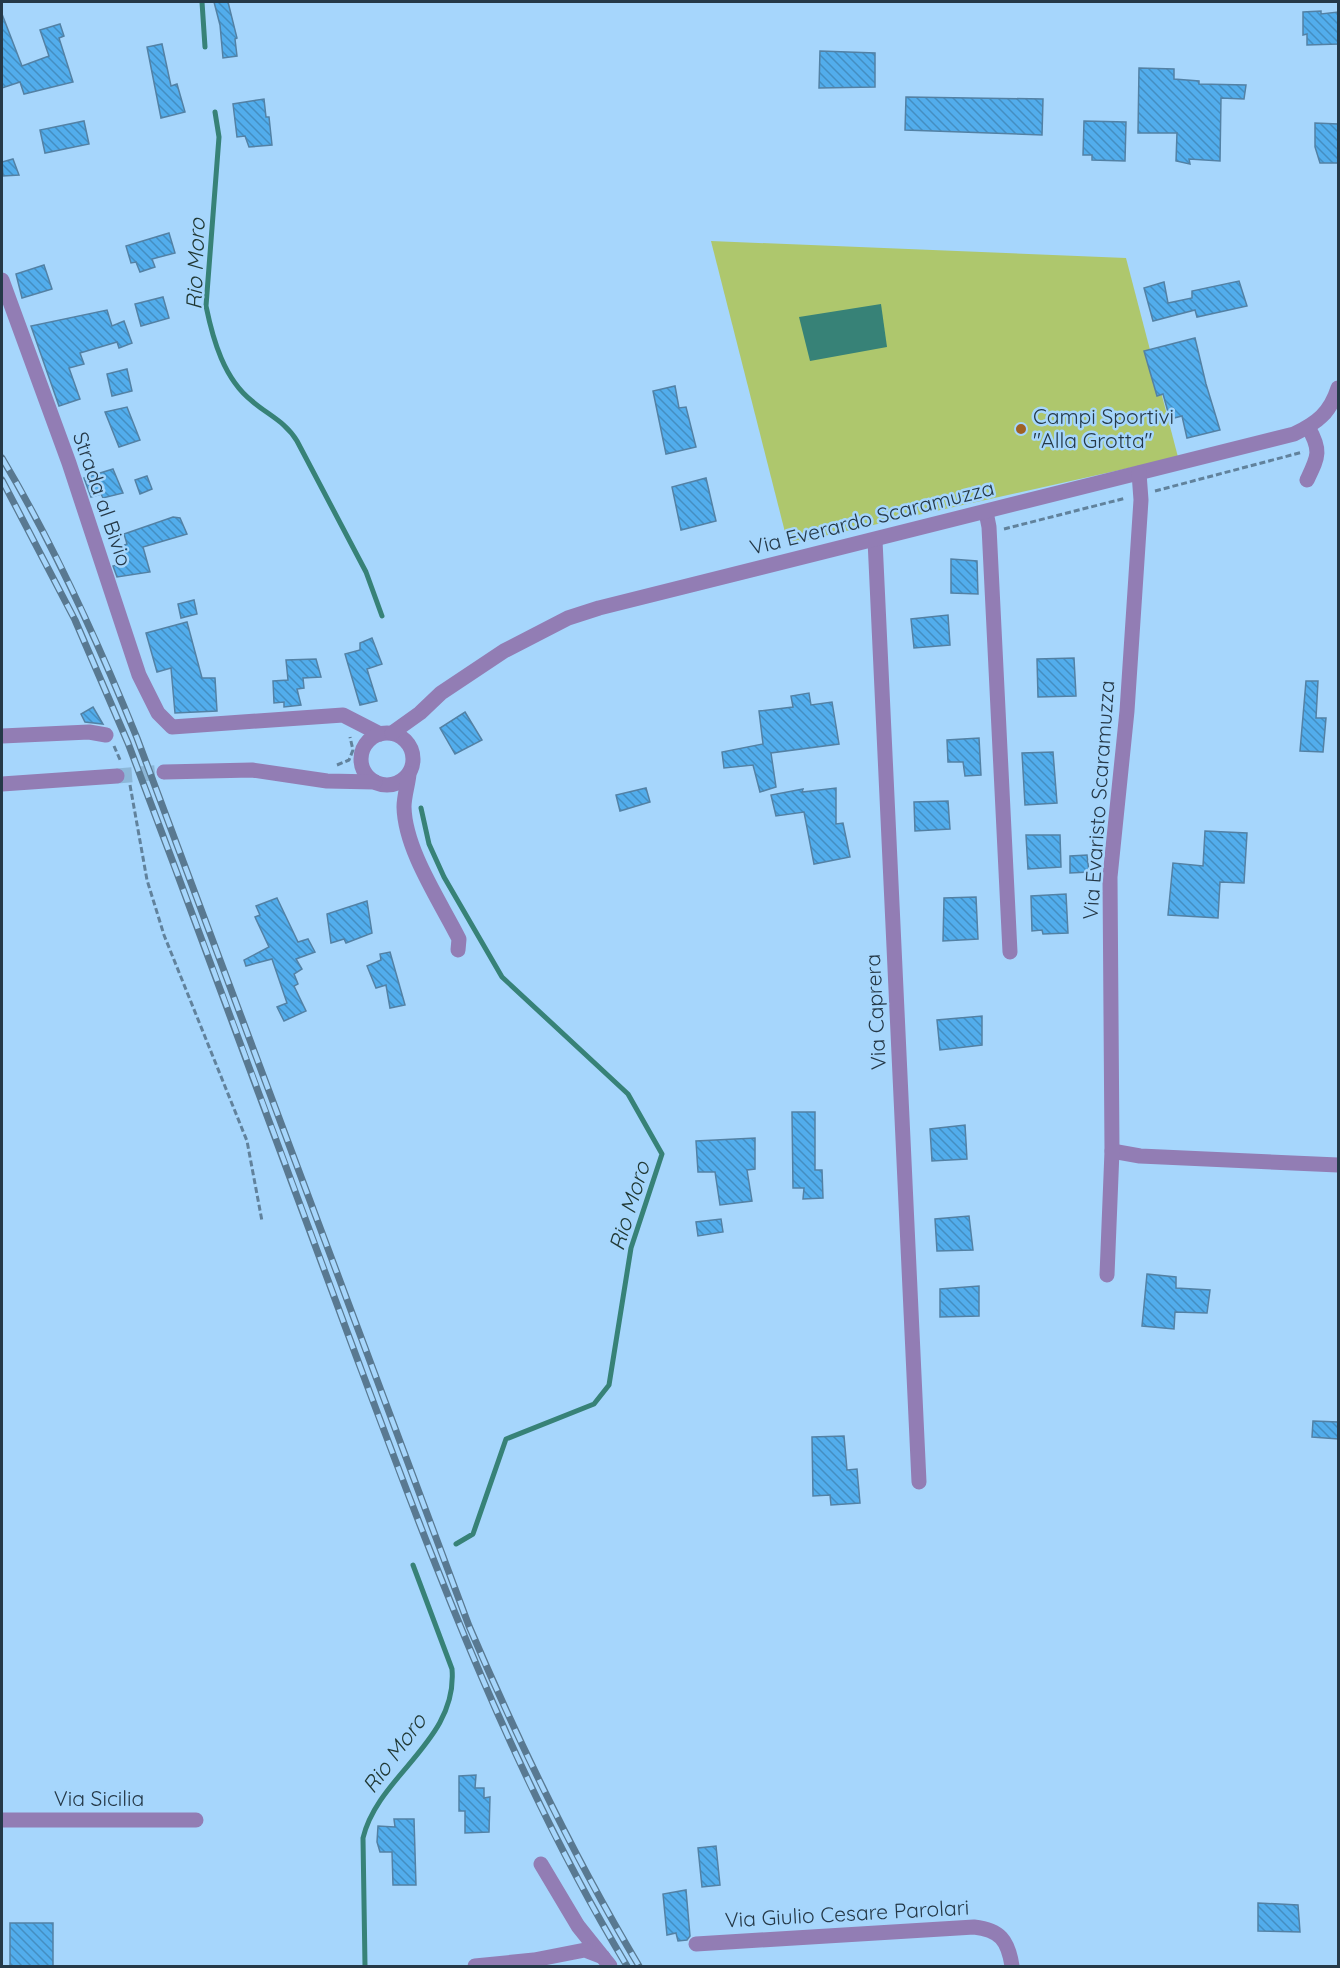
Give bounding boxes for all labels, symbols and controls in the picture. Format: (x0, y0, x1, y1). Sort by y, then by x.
water label: Rio Moro (179, 216, 211, 310)
place label: Campi Sportivi "Alla Grotta" (1033, 403, 1174, 453)
marker: Campi Sportivi "Alla Grotta" (1014, 422, 1028, 436)
street label: Strada al Bivio (68, 428, 138, 569)
street label: Via Everardo Scaramuzza (747, 474, 997, 560)
street label: Via Evaristo Scaramuzza (1077, 679, 1119, 921)
street label: Via Caprera (859, 953, 891, 1071)
water label: Rio Moro (602, 1157, 656, 1254)
water label: Rio Moro (356, 1706, 433, 1798)
street label: Via Sicilia (54, 1785, 144, 1811)
street label: Via Giulio Cesare Parolari (724, 1894, 970, 1932)

